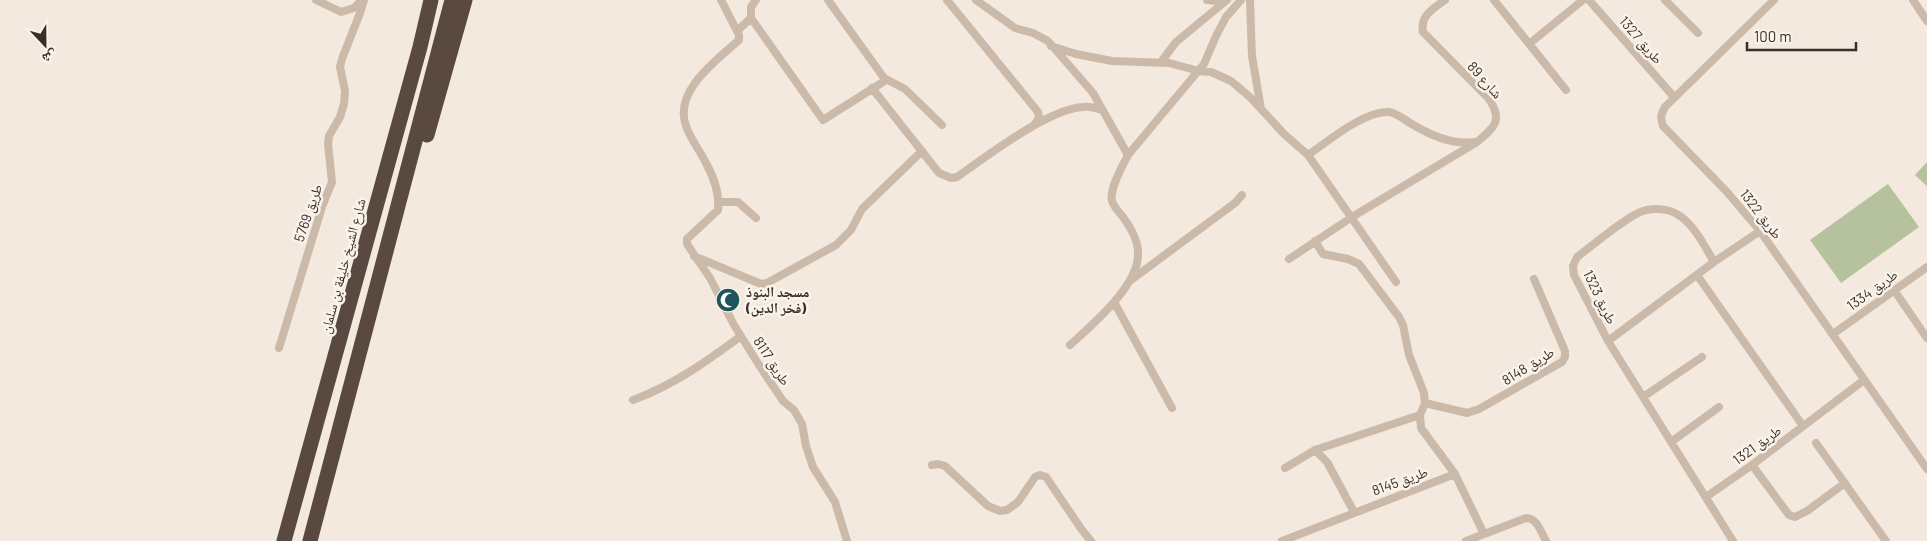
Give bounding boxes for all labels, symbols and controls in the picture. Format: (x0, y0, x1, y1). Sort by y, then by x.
street label: طريق 1327 (1615, 12, 1667, 68)
north arrow (20, 20, 70, 70)
scale bar (1747, 20, 1856, 52)
text: 100 m (1754, 27, 1792, 45)
text: ش (39, 46, 60, 68)
street label: شارع 89 (1463, 58, 1506, 103)
street label: طريق 5769 (290, 182, 327, 245)
street label: طريق 1322 (1735, 185, 1786, 243)
street label: شارع الشيخ خليفة بن سلمان (316, 196, 371, 336)
street label: طريق 1334 (1843, 266, 1902, 315)
street label: طريق 1323 (1578, 267, 1621, 328)
place label: مسجد البنوذ (فخر الدين) (745, 283, 809, 317)
mosque icon: مسجد البنوذ (فخر الدين) (715, 287, 741, 313)
street label: طريق 8117 (749, 333, 794, 389)
street label: طريق 8148 (1499, 343, 1558, 390)
street label: طريق 1321 (1729, 421, 1785, 469)
street label: طريق 8145 (1370, 463, 1431, 500)

